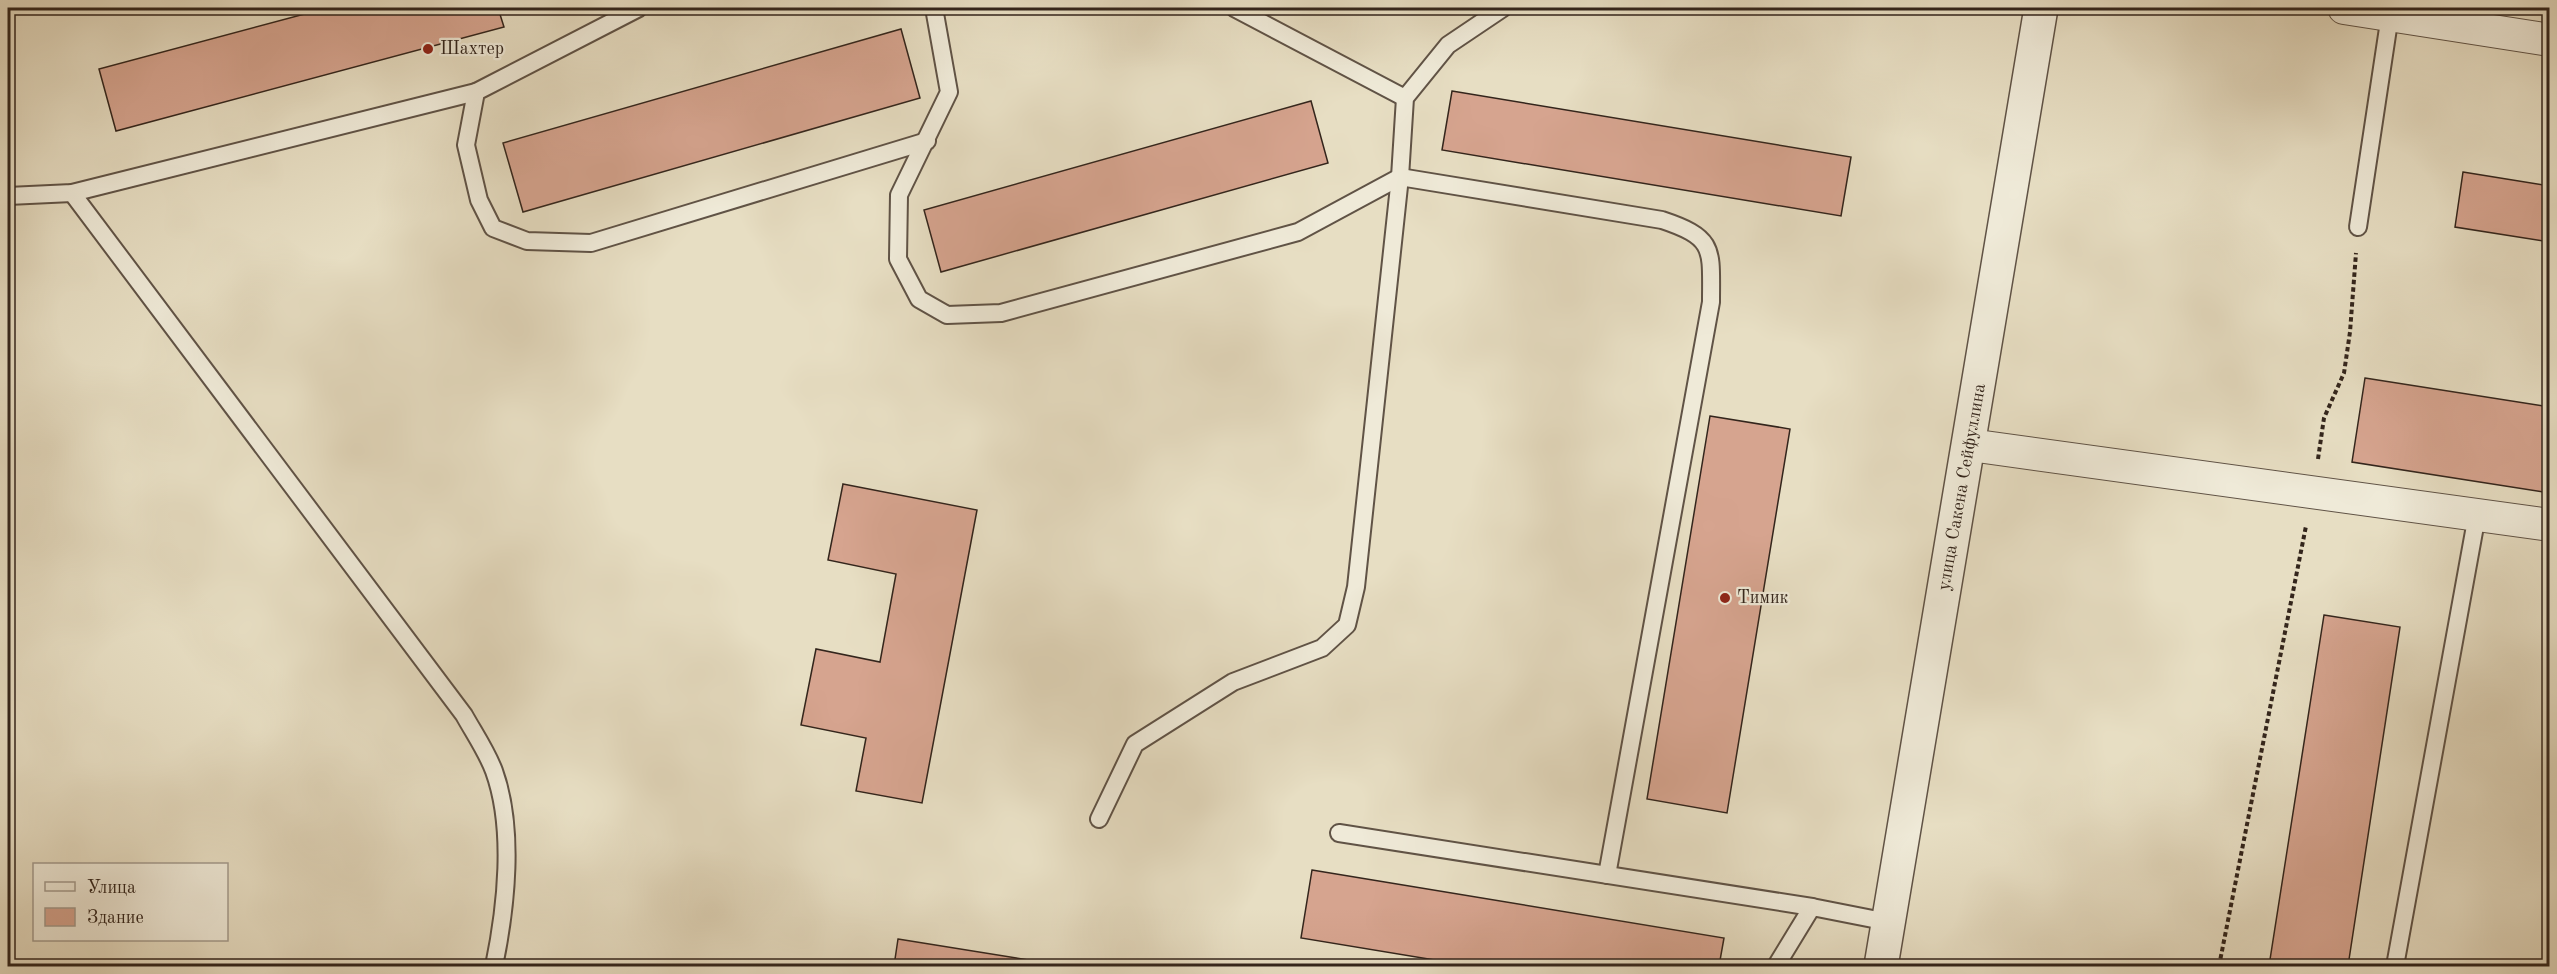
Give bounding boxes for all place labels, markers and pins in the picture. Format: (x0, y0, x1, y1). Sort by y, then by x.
place label: Шахтер (440, 40, 504, 58)
marker: Шахтер (421, 42, 435, 56)
place label: Тимик (1737, 589, 1789, 607)
marker: Тимик (1718, 591, 1732, 605)

